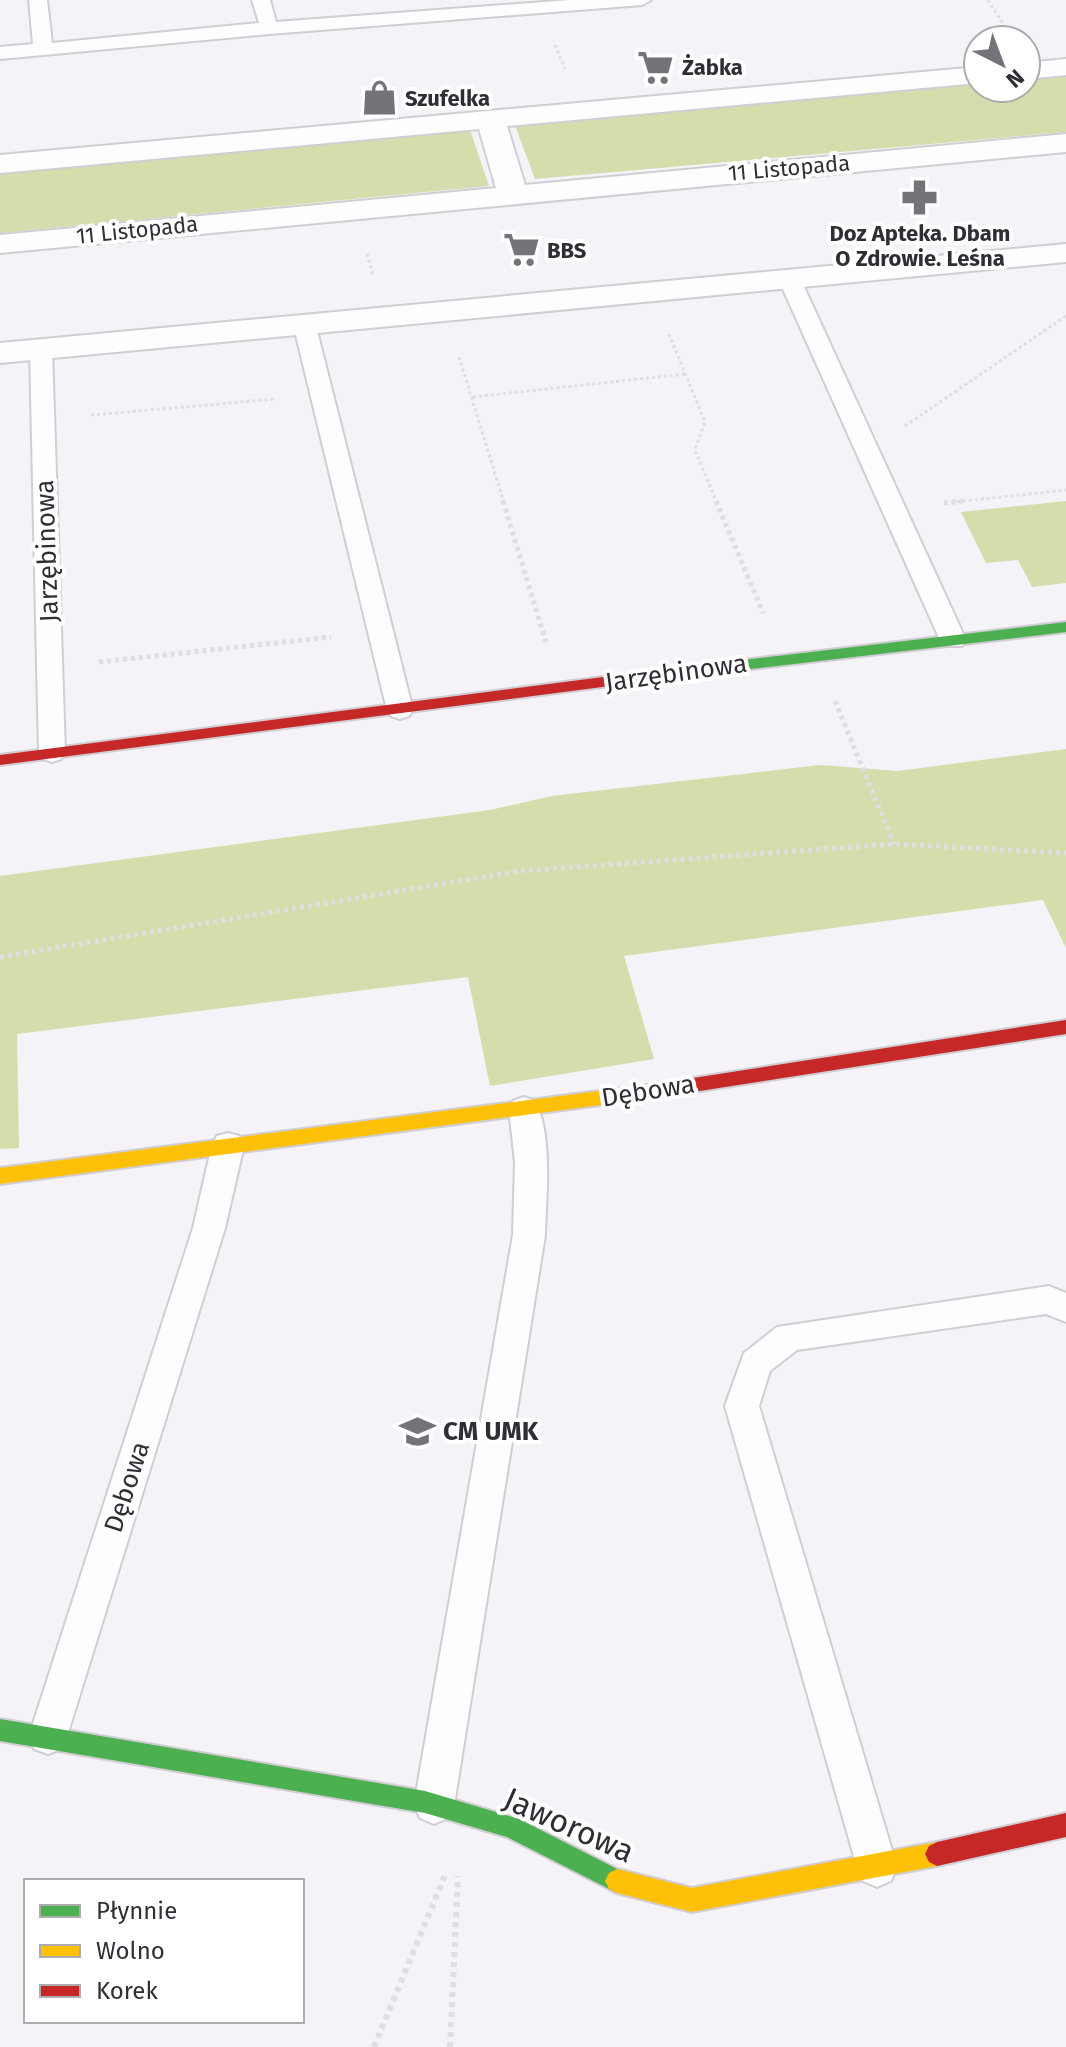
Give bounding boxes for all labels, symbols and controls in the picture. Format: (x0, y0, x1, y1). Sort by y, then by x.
north arrow (962, 24, 1042, 104)
supermarket icon: Żabka (637, 48, 675, 86)
place label: Żabka (682, 54, 743, 81)
text: N (1001, 64, 1030, 93)
shop icon: Szufelka (360, 79, 398, 117)
place label: Szufelka (405, 85, 490, 112)
street label: 11 Listopada (727, 149, 851, 187)
pharmacy icon: Doz Apteka. Dbam O Zdrowie. Leśna (901, 178, 939, 216)
street label: 11 Listopada (75, 210, 199, 250)
place label: Doz Apteka. Dbam O Zdrowie. Leśna (830, 220, 1010, 272)
supermarket icon: BBS (502, 231, 540, 269)
place label: BBS (547, 237, 587, 264)
street label: Jarzębinowa (29, 479, 65, 623)
street label: Jarzębinowa (603, 648, 749, 698)
street label: Dębowa (599, 1068, 697, 1114)
school or university icon: CM UMK (398, 1412, 436, 1450)
place label: CM UMK (443, 1416, 539, 1447)
street label: Dębowa (98, 1437, 156, 1537)
street label: Jaworowa (498, 1779, 640, 1871)
legend (24, 1879, 304, 2023)
text: Płynnie (96, 1897, 177, 1925)
text: Wolno (96, 1937, 165, 1965)
text: Korek (96, 1977, 158, 2005)

